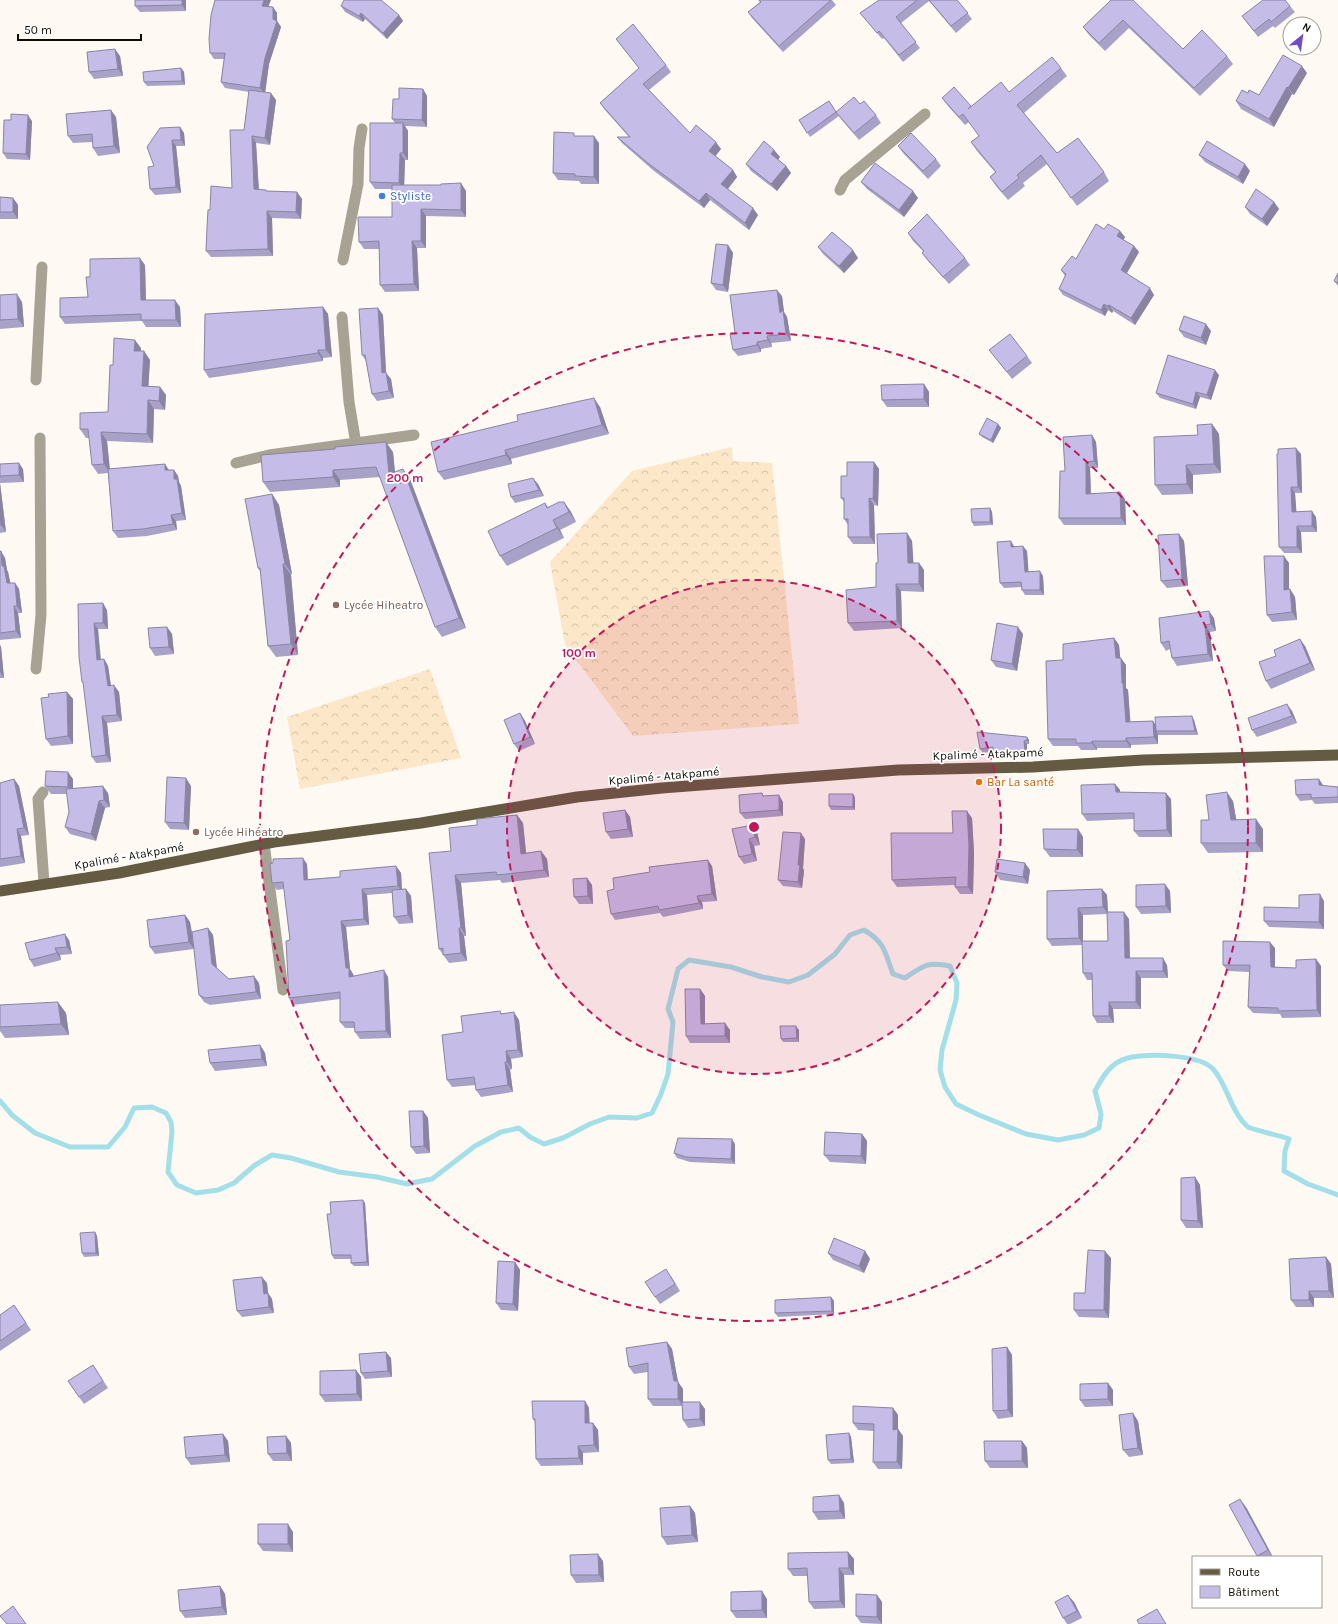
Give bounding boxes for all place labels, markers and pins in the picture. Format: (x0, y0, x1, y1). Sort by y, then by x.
place label: Styliste (390, 189, 431, 203)
marker: Styliste (377, 191, 387, 201)
place label: Lycée Hiheatro (344, 598, 423, 612)
marker: Lycée Hiheatro (331, 600, 341, 610)
place label: Bar La santé (987, 775, 1054, 789)
marker: Bar La santé (974, 777, 984, 787)
centre of rings (747, 820, 761, 834)
place label: Lycée Hihéatro (204, 825, 283, 839)
marker: Lycée Hihéatro (191, 827, 201, 837)

